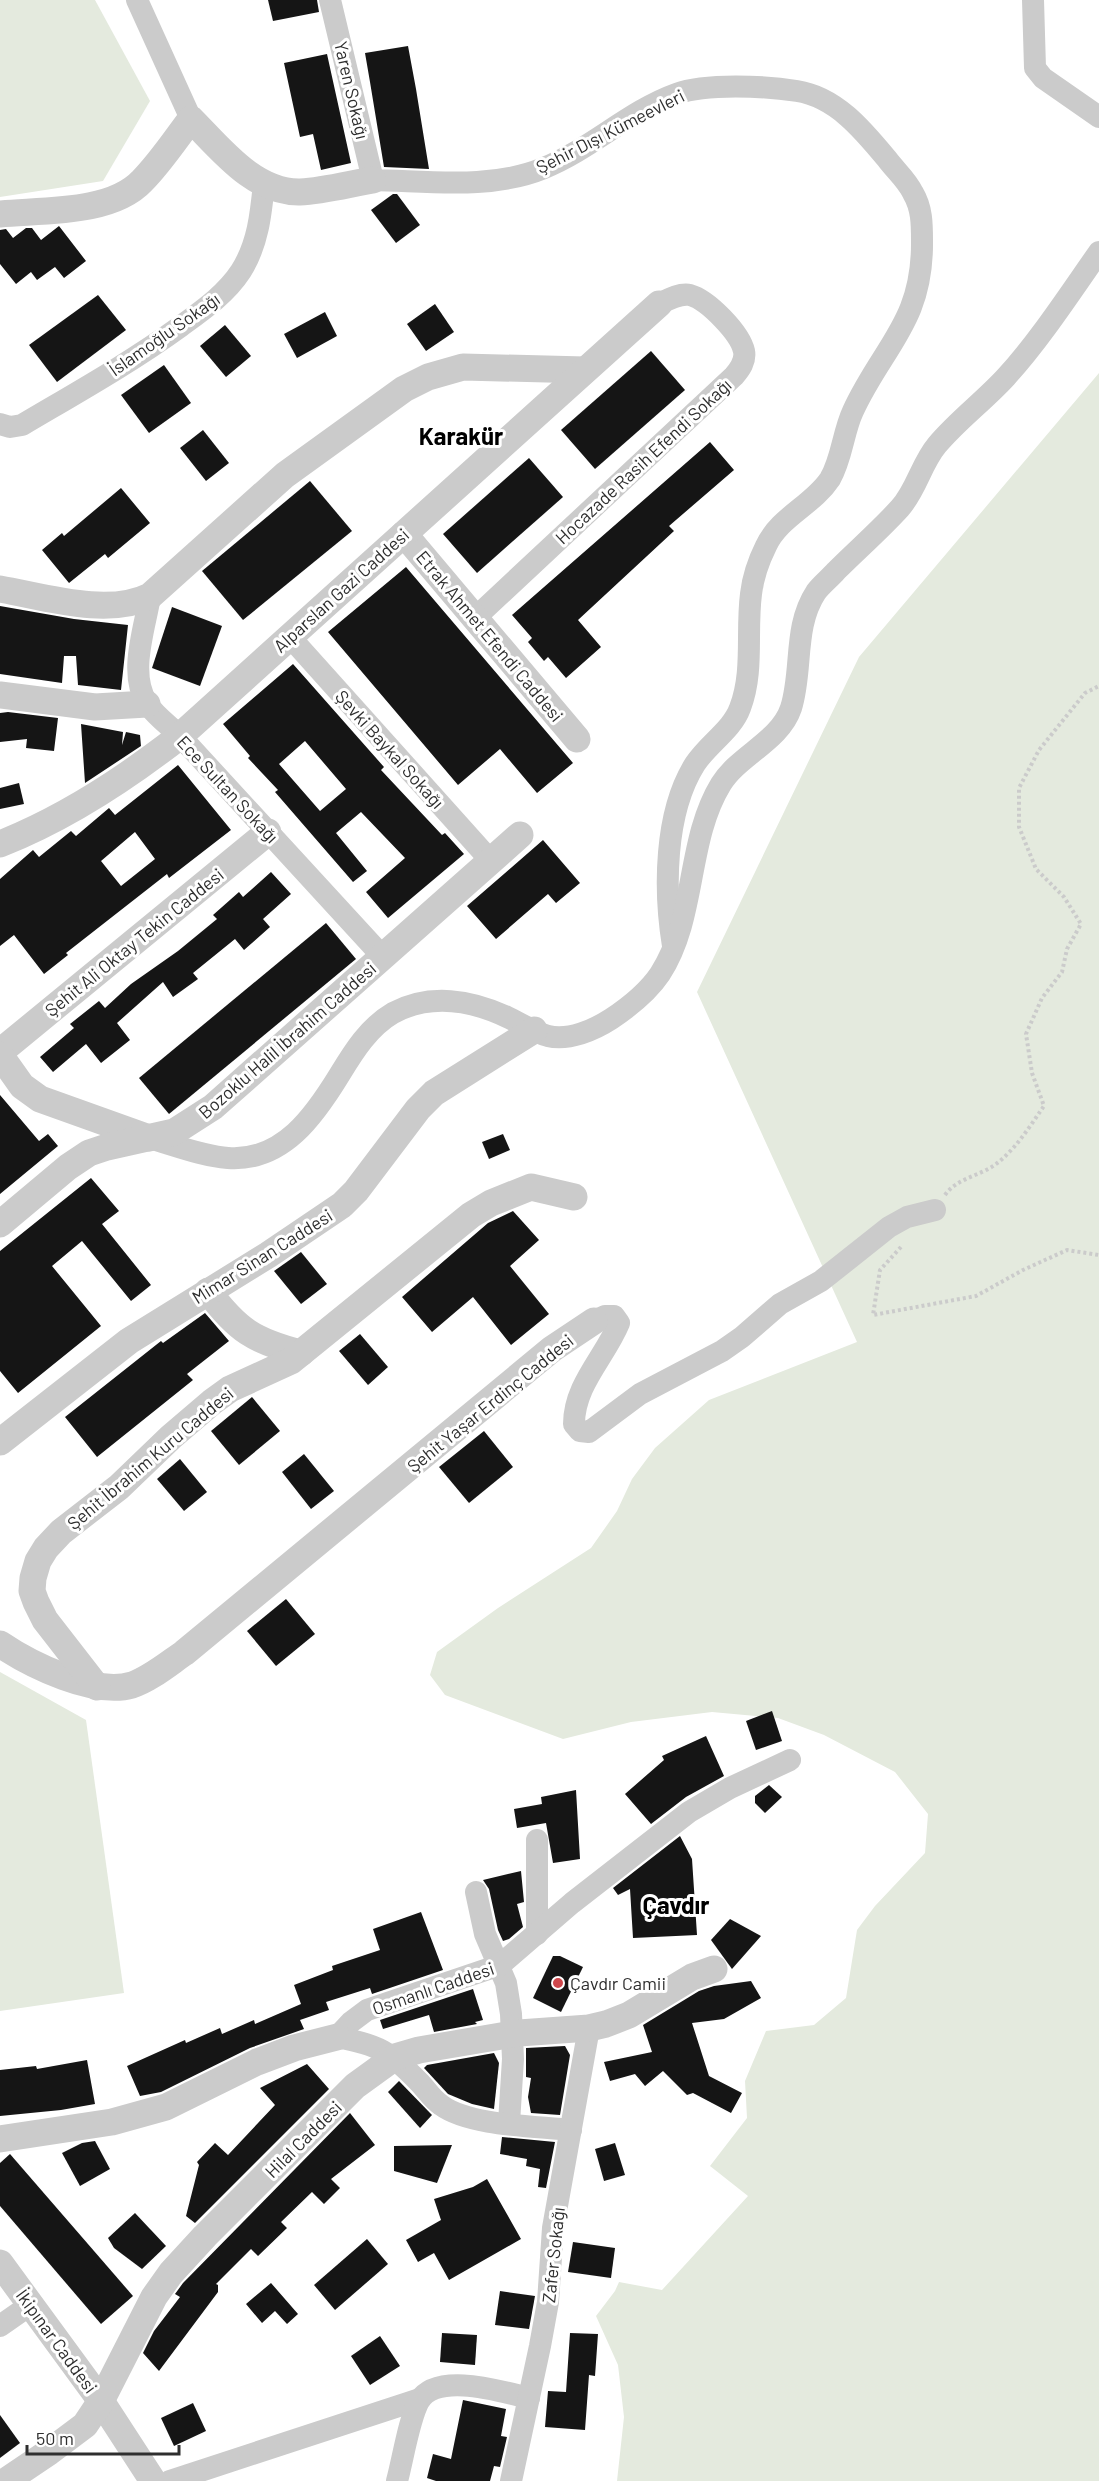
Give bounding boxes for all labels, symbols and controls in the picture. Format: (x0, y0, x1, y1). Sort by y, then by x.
street label: Yaren Sokağı (330, 39, 374, 141)
street label: Şehir Dışı Kümeevleri (532, 84, 688, 178)
street label: İslamoğlu Sokağı (104, 288, 224, 380)
street label: Hocazade Rasih Efendi Sokağı (550, 374, 736, 548)
district label: Karakür (419, 421, 503, 450)
street label: Alparslan Gazi Caddesi (269, 523, 413, 657)
street label: Etrak Ahmet Efendi Caddesi (412, 546, 568, 726)
street label: Şevki Baykal Sokağı (331, 685, 449, 813)
street label: Ece Sultan Sokağı (173, 731, 283, 847)
street label: Şehit Ali Oktay Tekin Caddesi (40, 863, 228, 1021)
street label: Bozoklu Halil İbrahim Caddesi (194, 957, 380, 1123)
street label: Mimar Sinan Caddesi (188, 1204, 336, 1308)
street label: Şehit Yaşar Erdinç Caddesi (402, 1329, 578, 1477)
street label: Şehit İbrahim Kuru Caddesi (62, 1382, 238, 1534)
district label: Çavdır (642, 1890, 710, 1919)
street label: Osmanlı Caddesi (369, 1957, 497, 2019)
place label: Çavdır Camii (570, 1972, 666, 1994)
marker: Çavdır Camii (551, 1976, 565, 1990)
street label: Hilal Caddesi (260, 2096, 346, 2182)
street label: Zafer Sokağı (537, 2206, 569, 2304)
street label: İkipınar Caddesi (12, 2285, 102, 2397)
scale bar (27, 2418, 178, 2456)
text: 50 m (36, 2427, 74, 2449)

